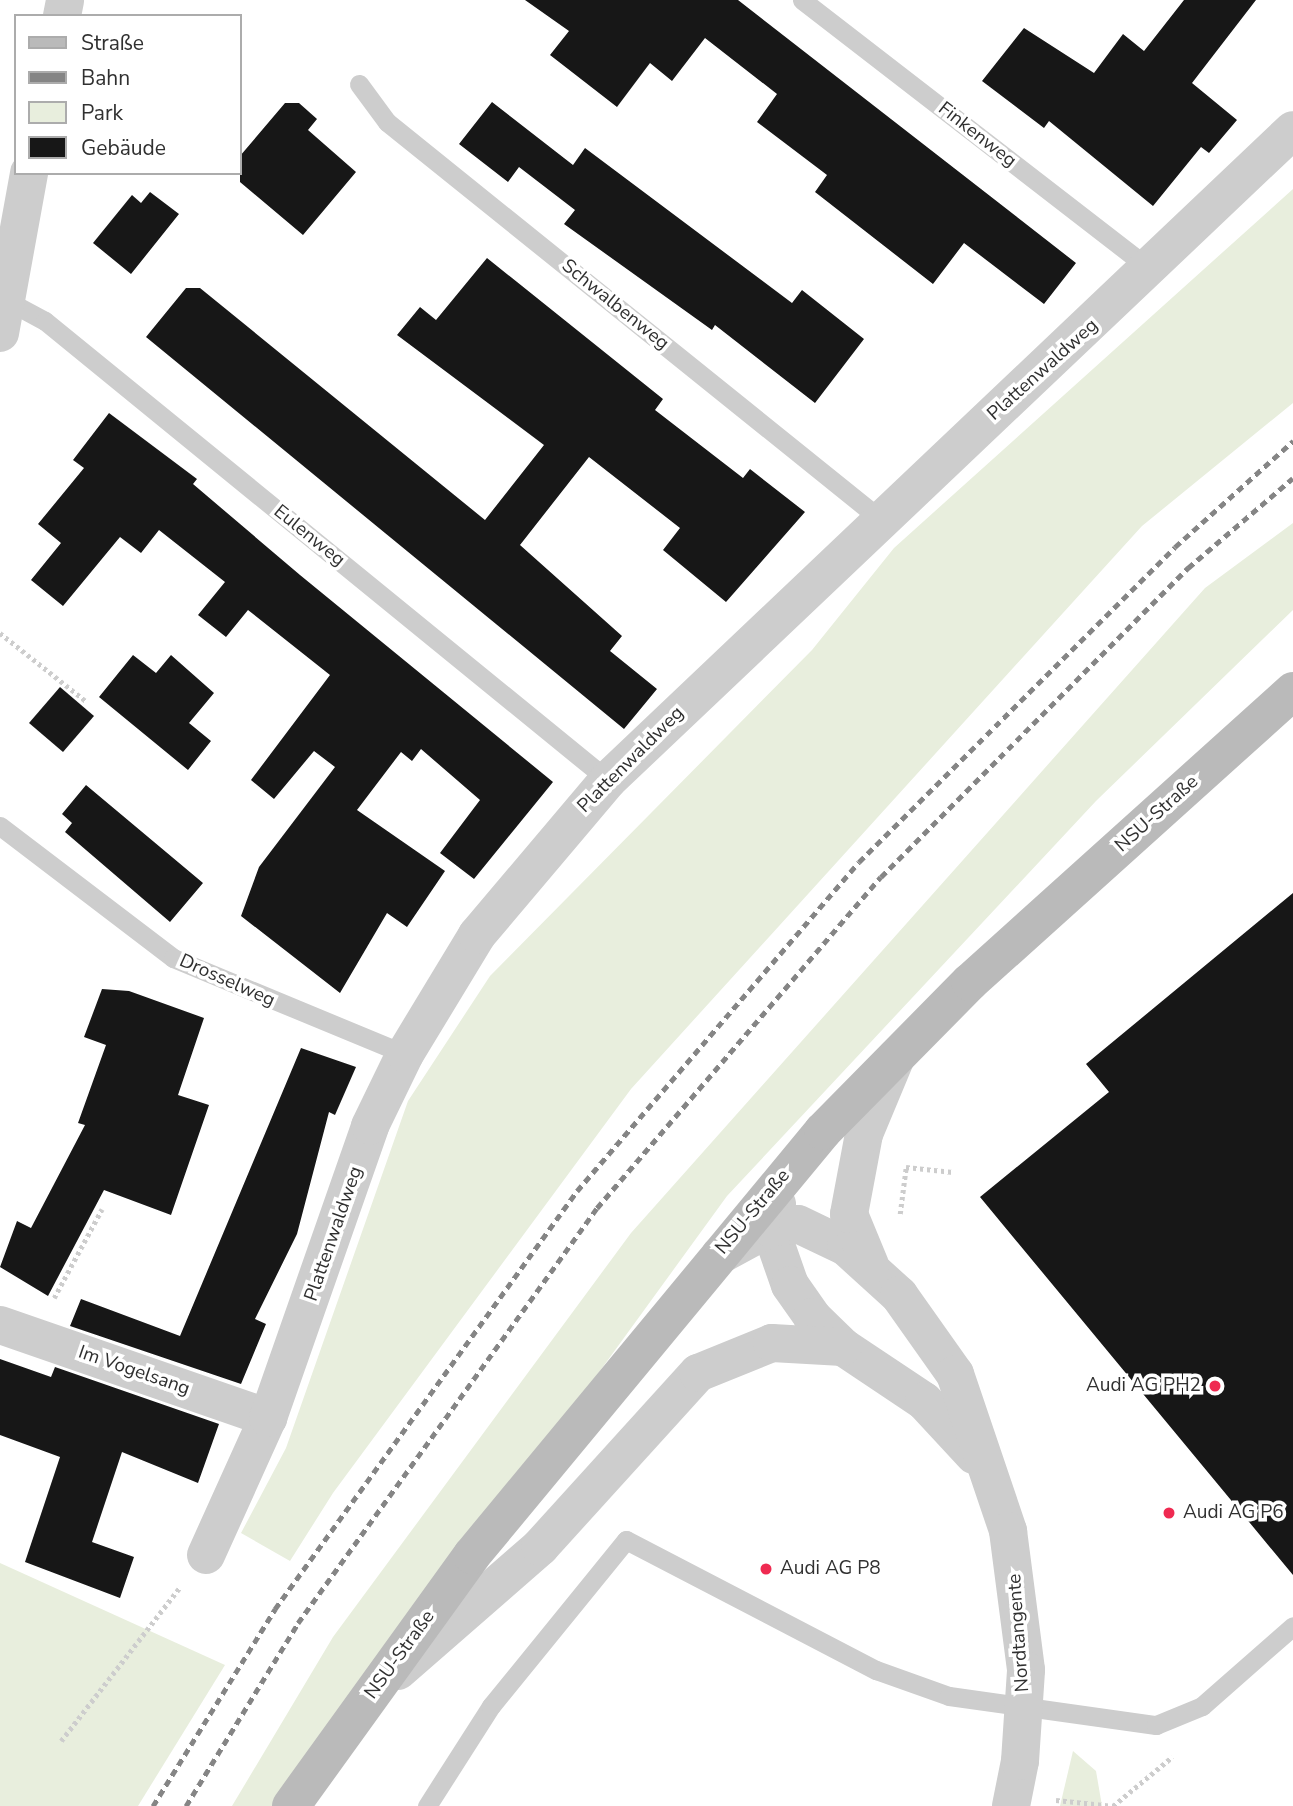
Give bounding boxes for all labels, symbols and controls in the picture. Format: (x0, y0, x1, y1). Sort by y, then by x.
legend (14, 14, 242, 175)
text: Straße (81, 29, 144, 57)
text: Bahn (81, 64, 130, 92)
street label: Finkenweg (933, 97, 1021, 173)
text: Park (81, 99, 123, 127)
text: Gebäude (81, 134, 166, 162)
street label: Schwalbenweg (557, 255, 673, 355)
street label: Plattenwaldweg (983, 314, 1103, 426)
street label: Eulenweg (269, 500, 349, 572)
street label: Plattenwaldweg (573, 702, 689, 818)
street label: NSU-Straße (1111, 771, 1203, 857)
street label: Drosselweg (176, 950, 278, 1012)
street label: Plattenwaldweg (300, 1164, 368, 1304)
street label: NSU-Straße (711, 1165, 795, 1259)
street label: Im Vogelsang (75, 1341, 193, 1401)
place label: Audi AG PH2 (1086, 1375, 1201, 1397)
marker: Audi AG PH2 (1207, 1378, 1223, 1394)
place label: Audi AG P6 (1183, 1502, 1284, 1524)
marker: Audi AG P6 (1161, 1505, 1177, 1521)
place label: Audi AG P8 (780, 1558, 881, 1580)
marker: Audi AG P8 (758, 1561, 774, 1577)
street label: Nordtangente (1003, 1573, 1035, 1693)
street label: NSU-Straße (360, 1606, 440, 1704)

